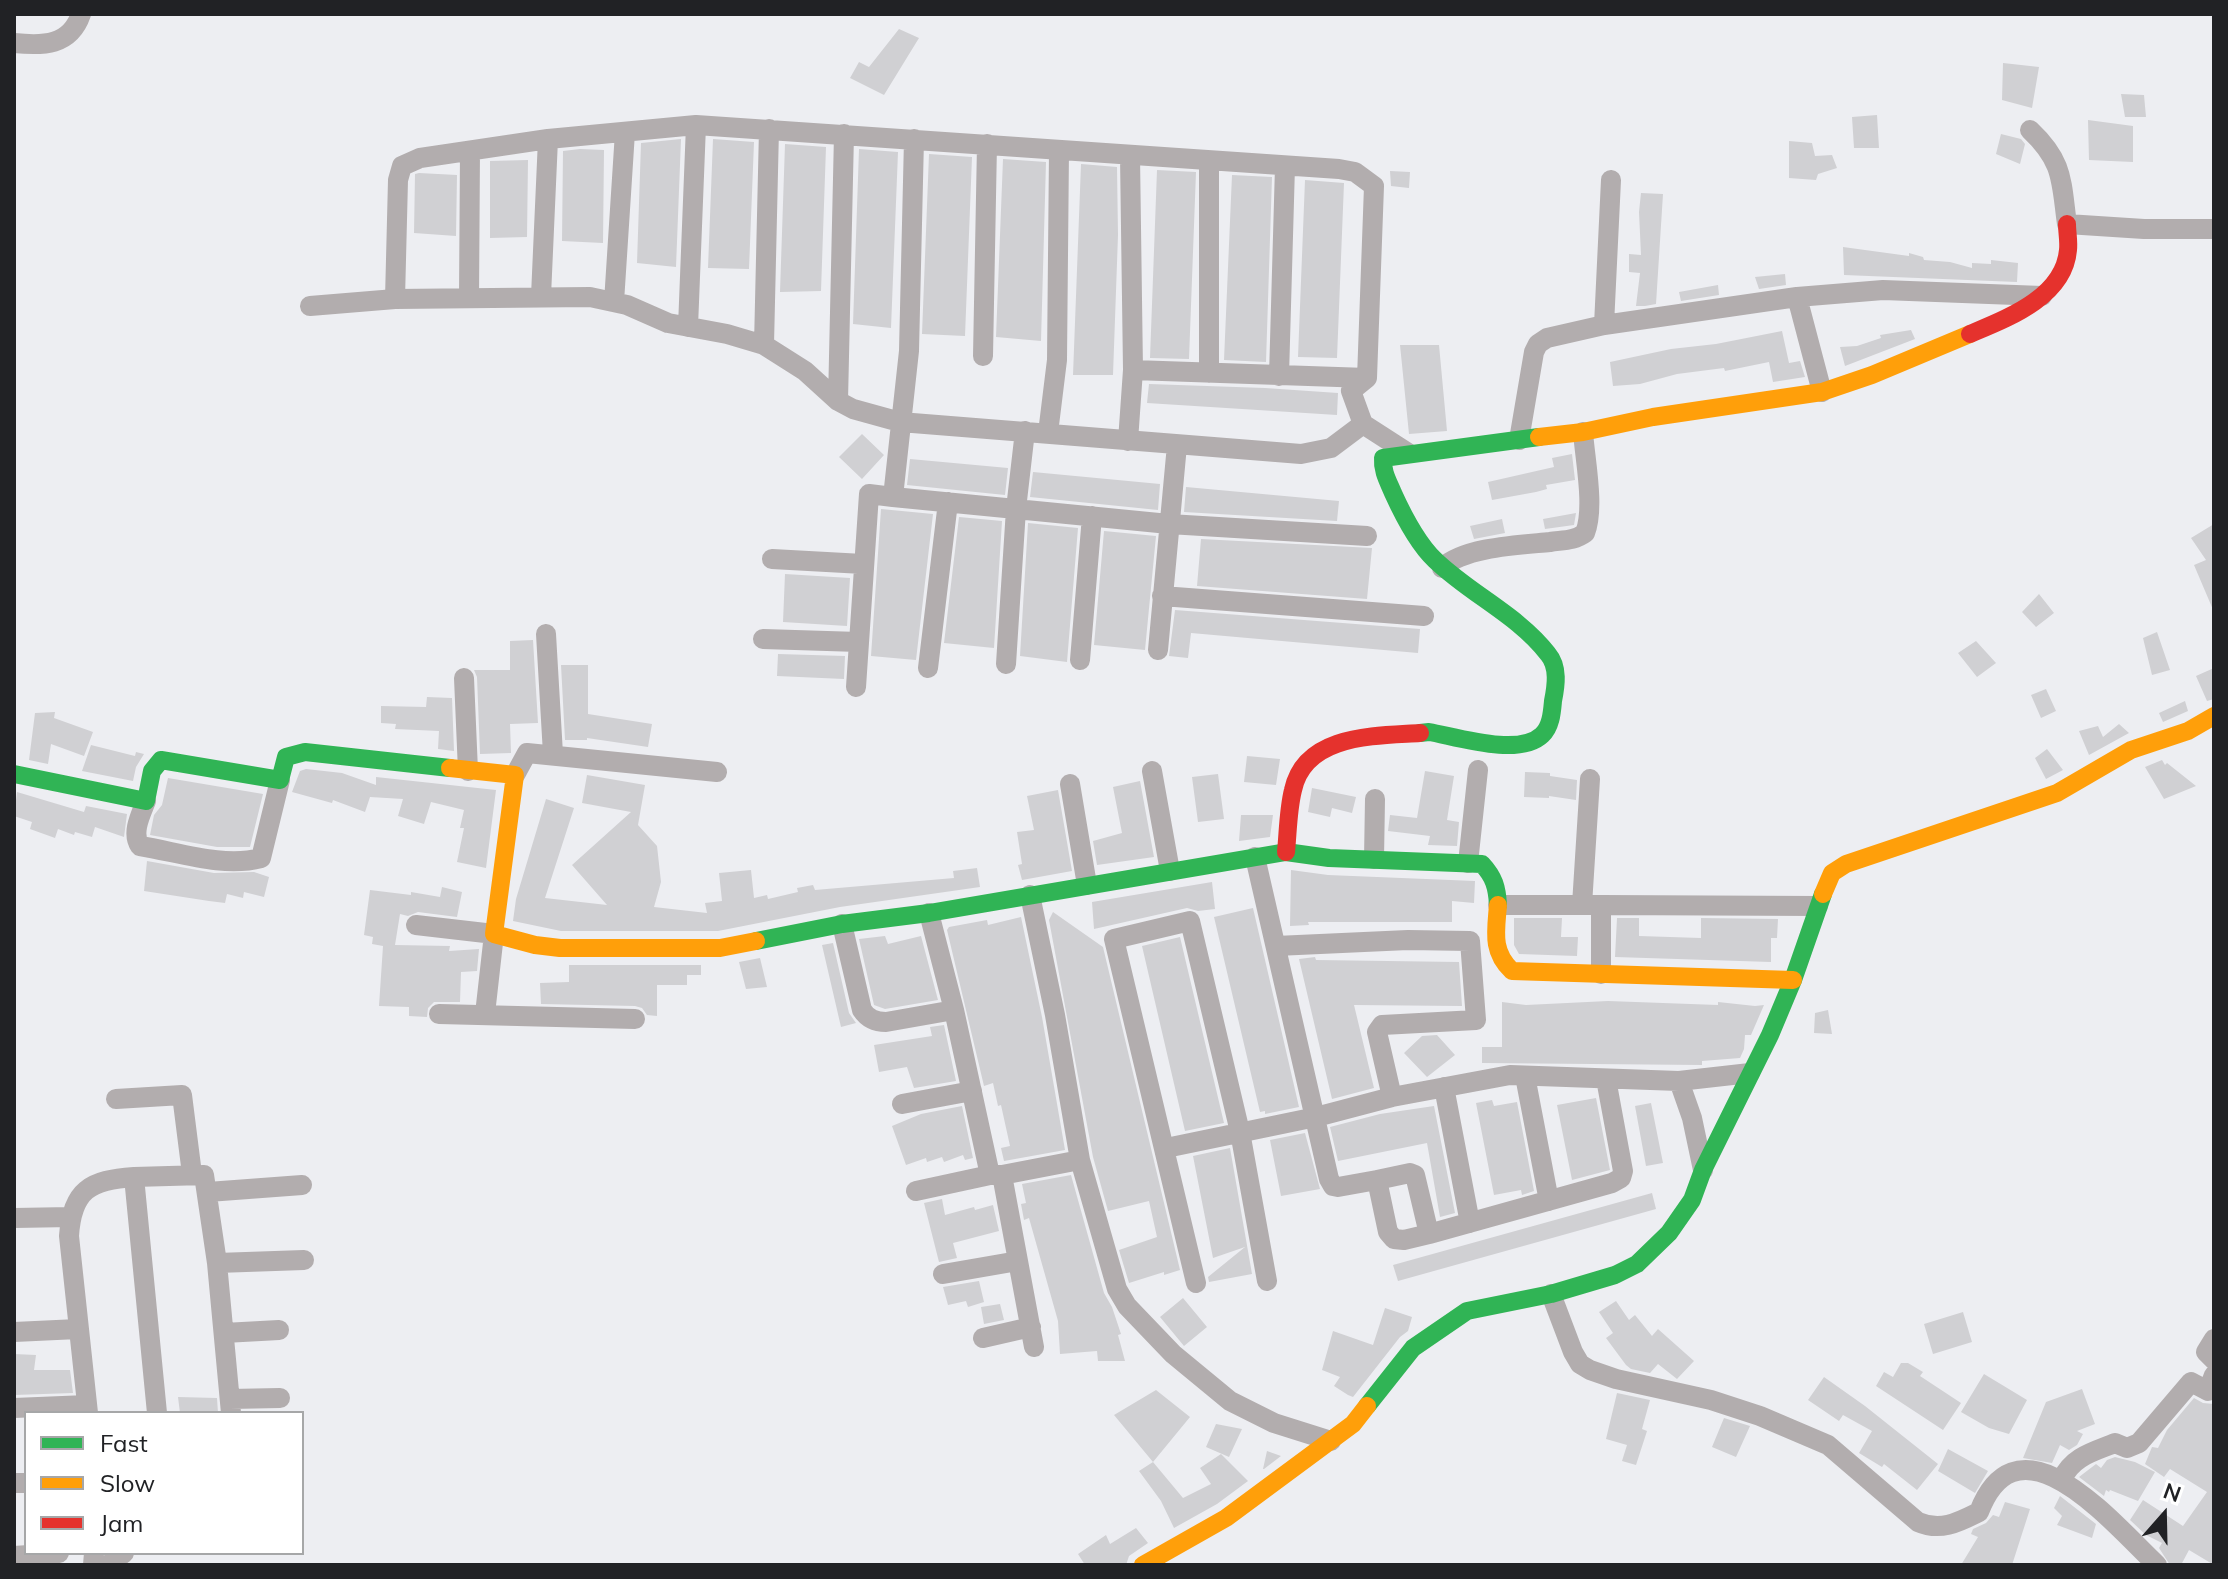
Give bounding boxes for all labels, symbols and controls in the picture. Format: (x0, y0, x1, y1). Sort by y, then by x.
legend (24, 1411, 304, 1555)
text: Fast (100, 1428, 148, 1458)
text: Slow (100, 1468, 155, 1498)
north arrow (2124, 1475, 2204, 1555)
text: N (2160, 1476, 2185, 1508)
text: Jam (100, 1508, 143, 1538)

